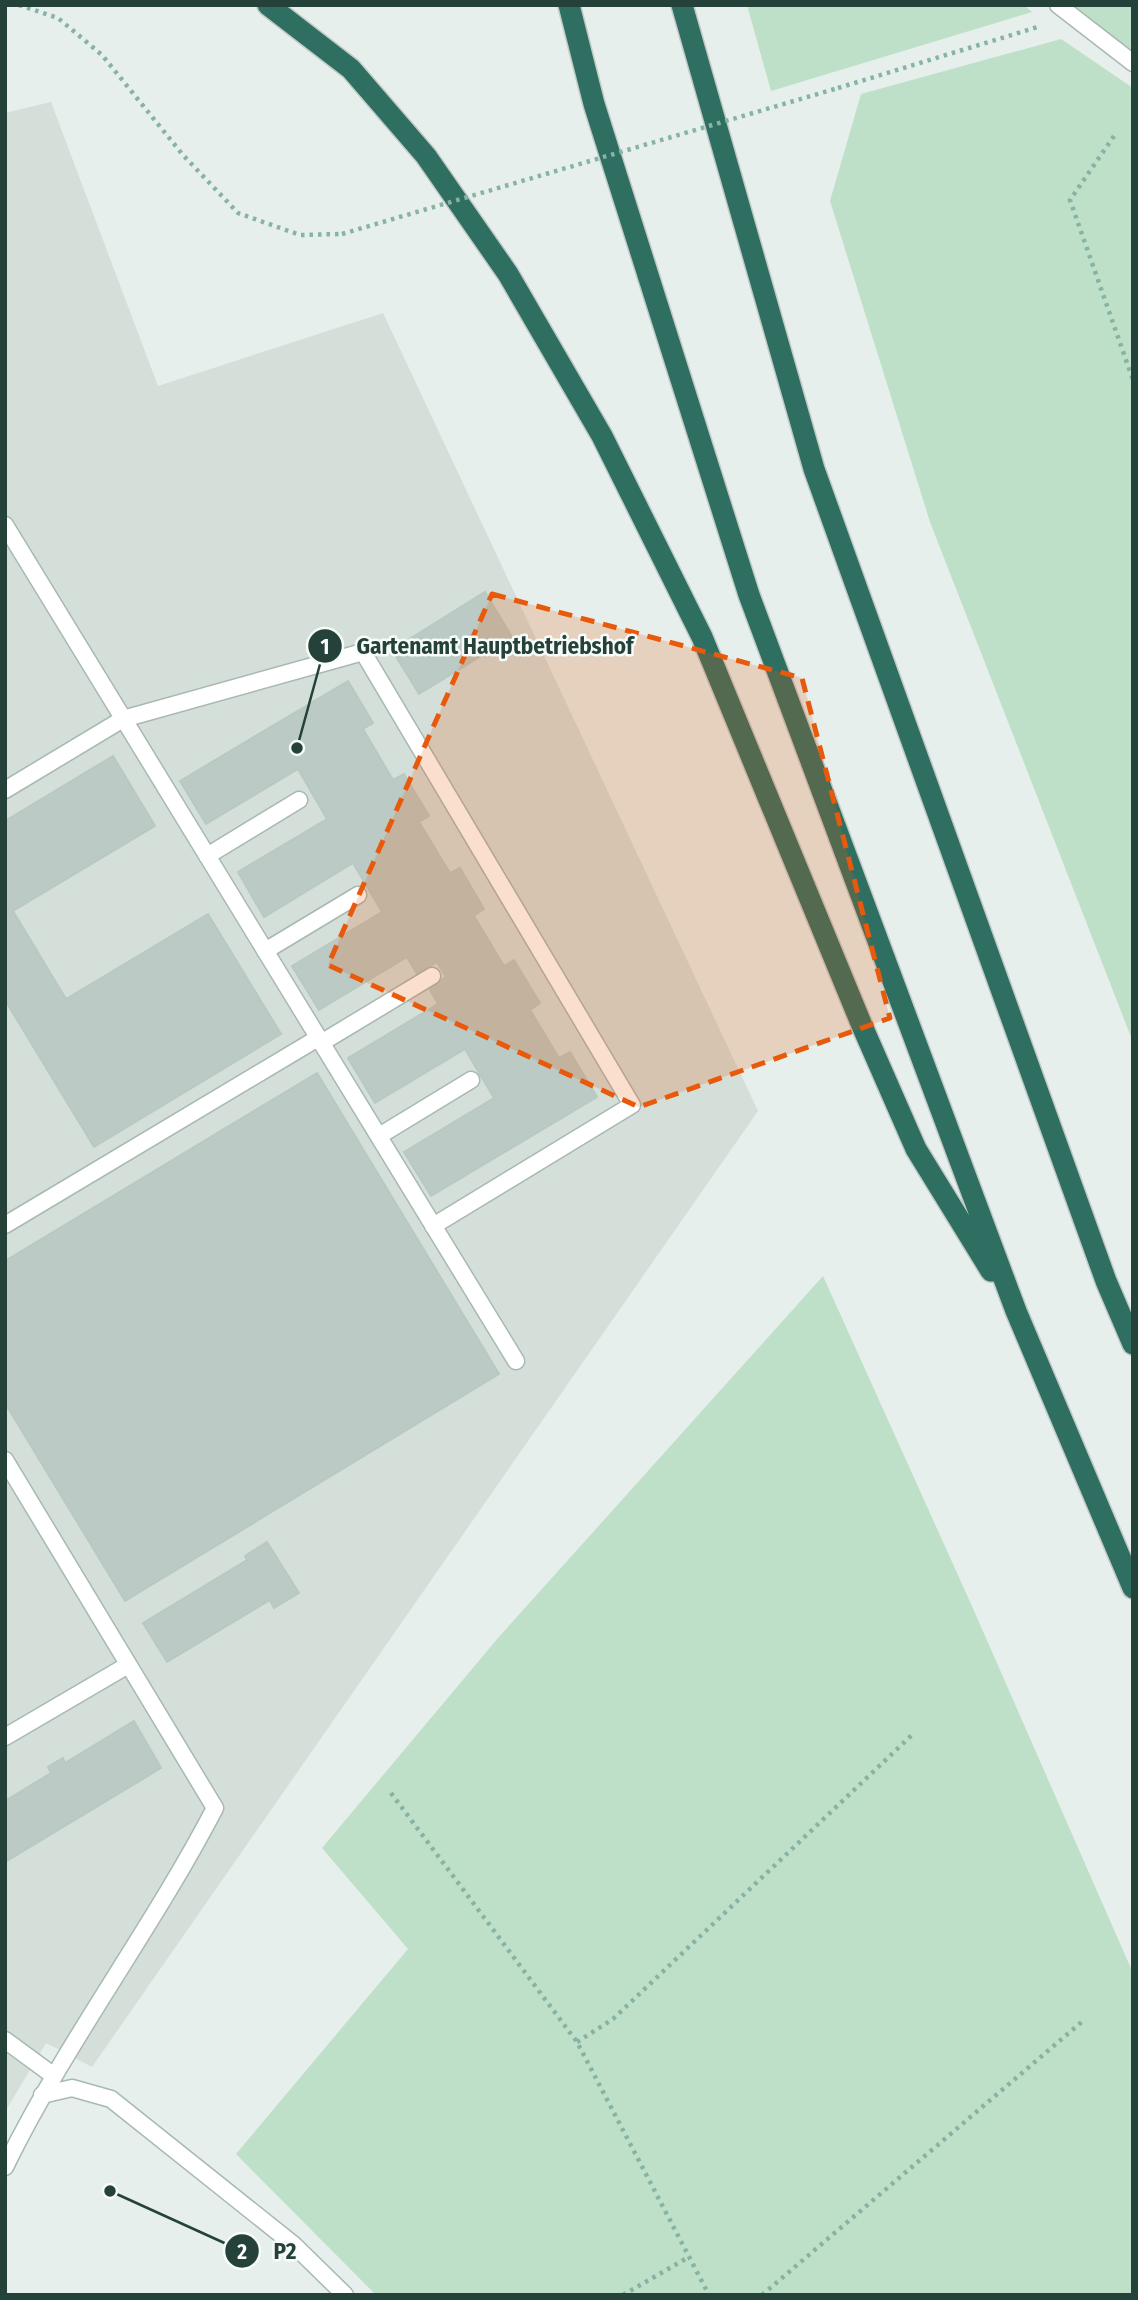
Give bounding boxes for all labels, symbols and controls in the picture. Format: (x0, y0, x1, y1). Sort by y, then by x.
callout: Gartenamt Hauptbetriebshof (308, 624, 648, 668)
text: Gartenamt Hauptbetriebshof (356, 632, 636, 660)
text: 1 (321, 634, 329, 660)
callout: P2 (224, 2229, 310, 2273)
text: P2 (274, 2237, 297, 2265)
text: 2 (236, 2239, 247, 2265)

